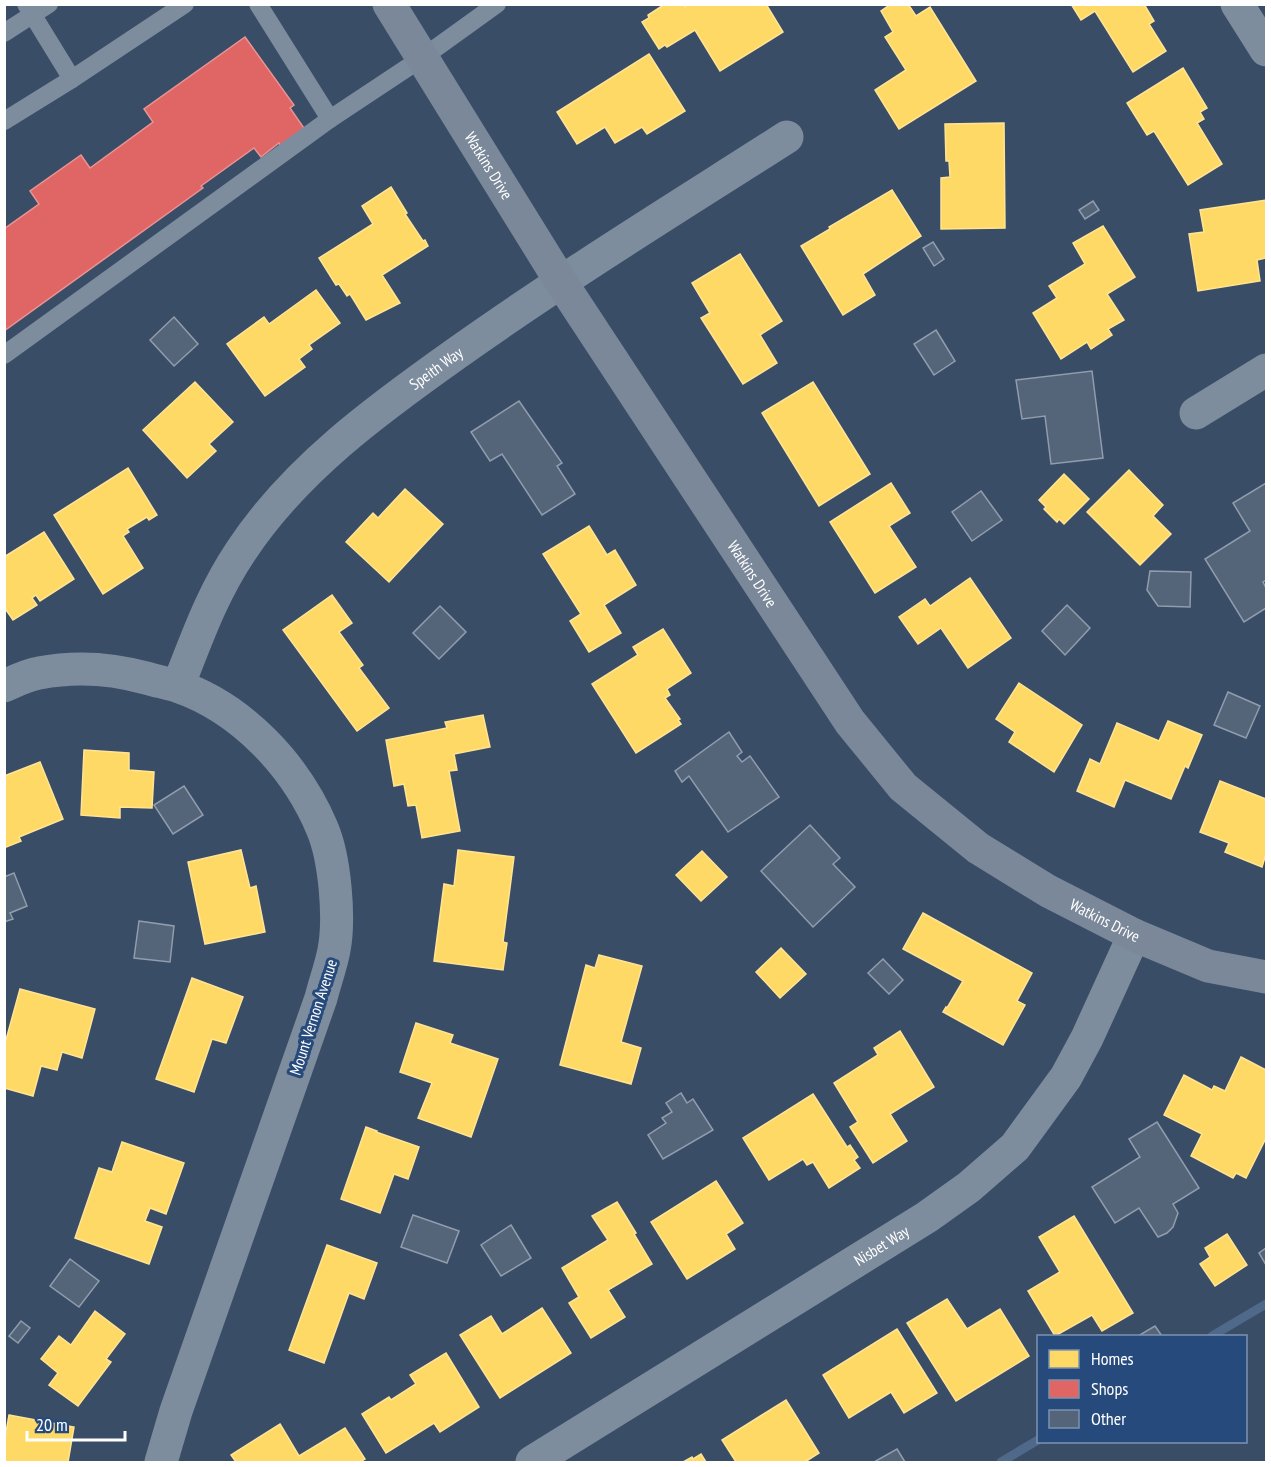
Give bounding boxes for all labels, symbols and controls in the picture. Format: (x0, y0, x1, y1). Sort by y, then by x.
street label: Watkins Drive (461, 128, 517, 203)
street label: Speith Way (405, 342, 466, 394)
street label: Watkins Drive (724, 537, 782, 611)
street label: Watkins Drive (1067, 894, 1143, 946)
street label: Mount Vernon Avenue (285, 957, 341, 1077)
street label: Nisbet Way (850, 1221, 913, 1270)
legend (1037, 1335, 1247, 1443)
text: Homes (1091, 1347, 1134, 1370)
text: Shops (1091, 1377, 1128, 1400)
scale bar (27, 1404, 124, 1442)
text: Other (1091, 1407, 1126, 1430)
text: 20 m (36, 1413, 68, 1436)

